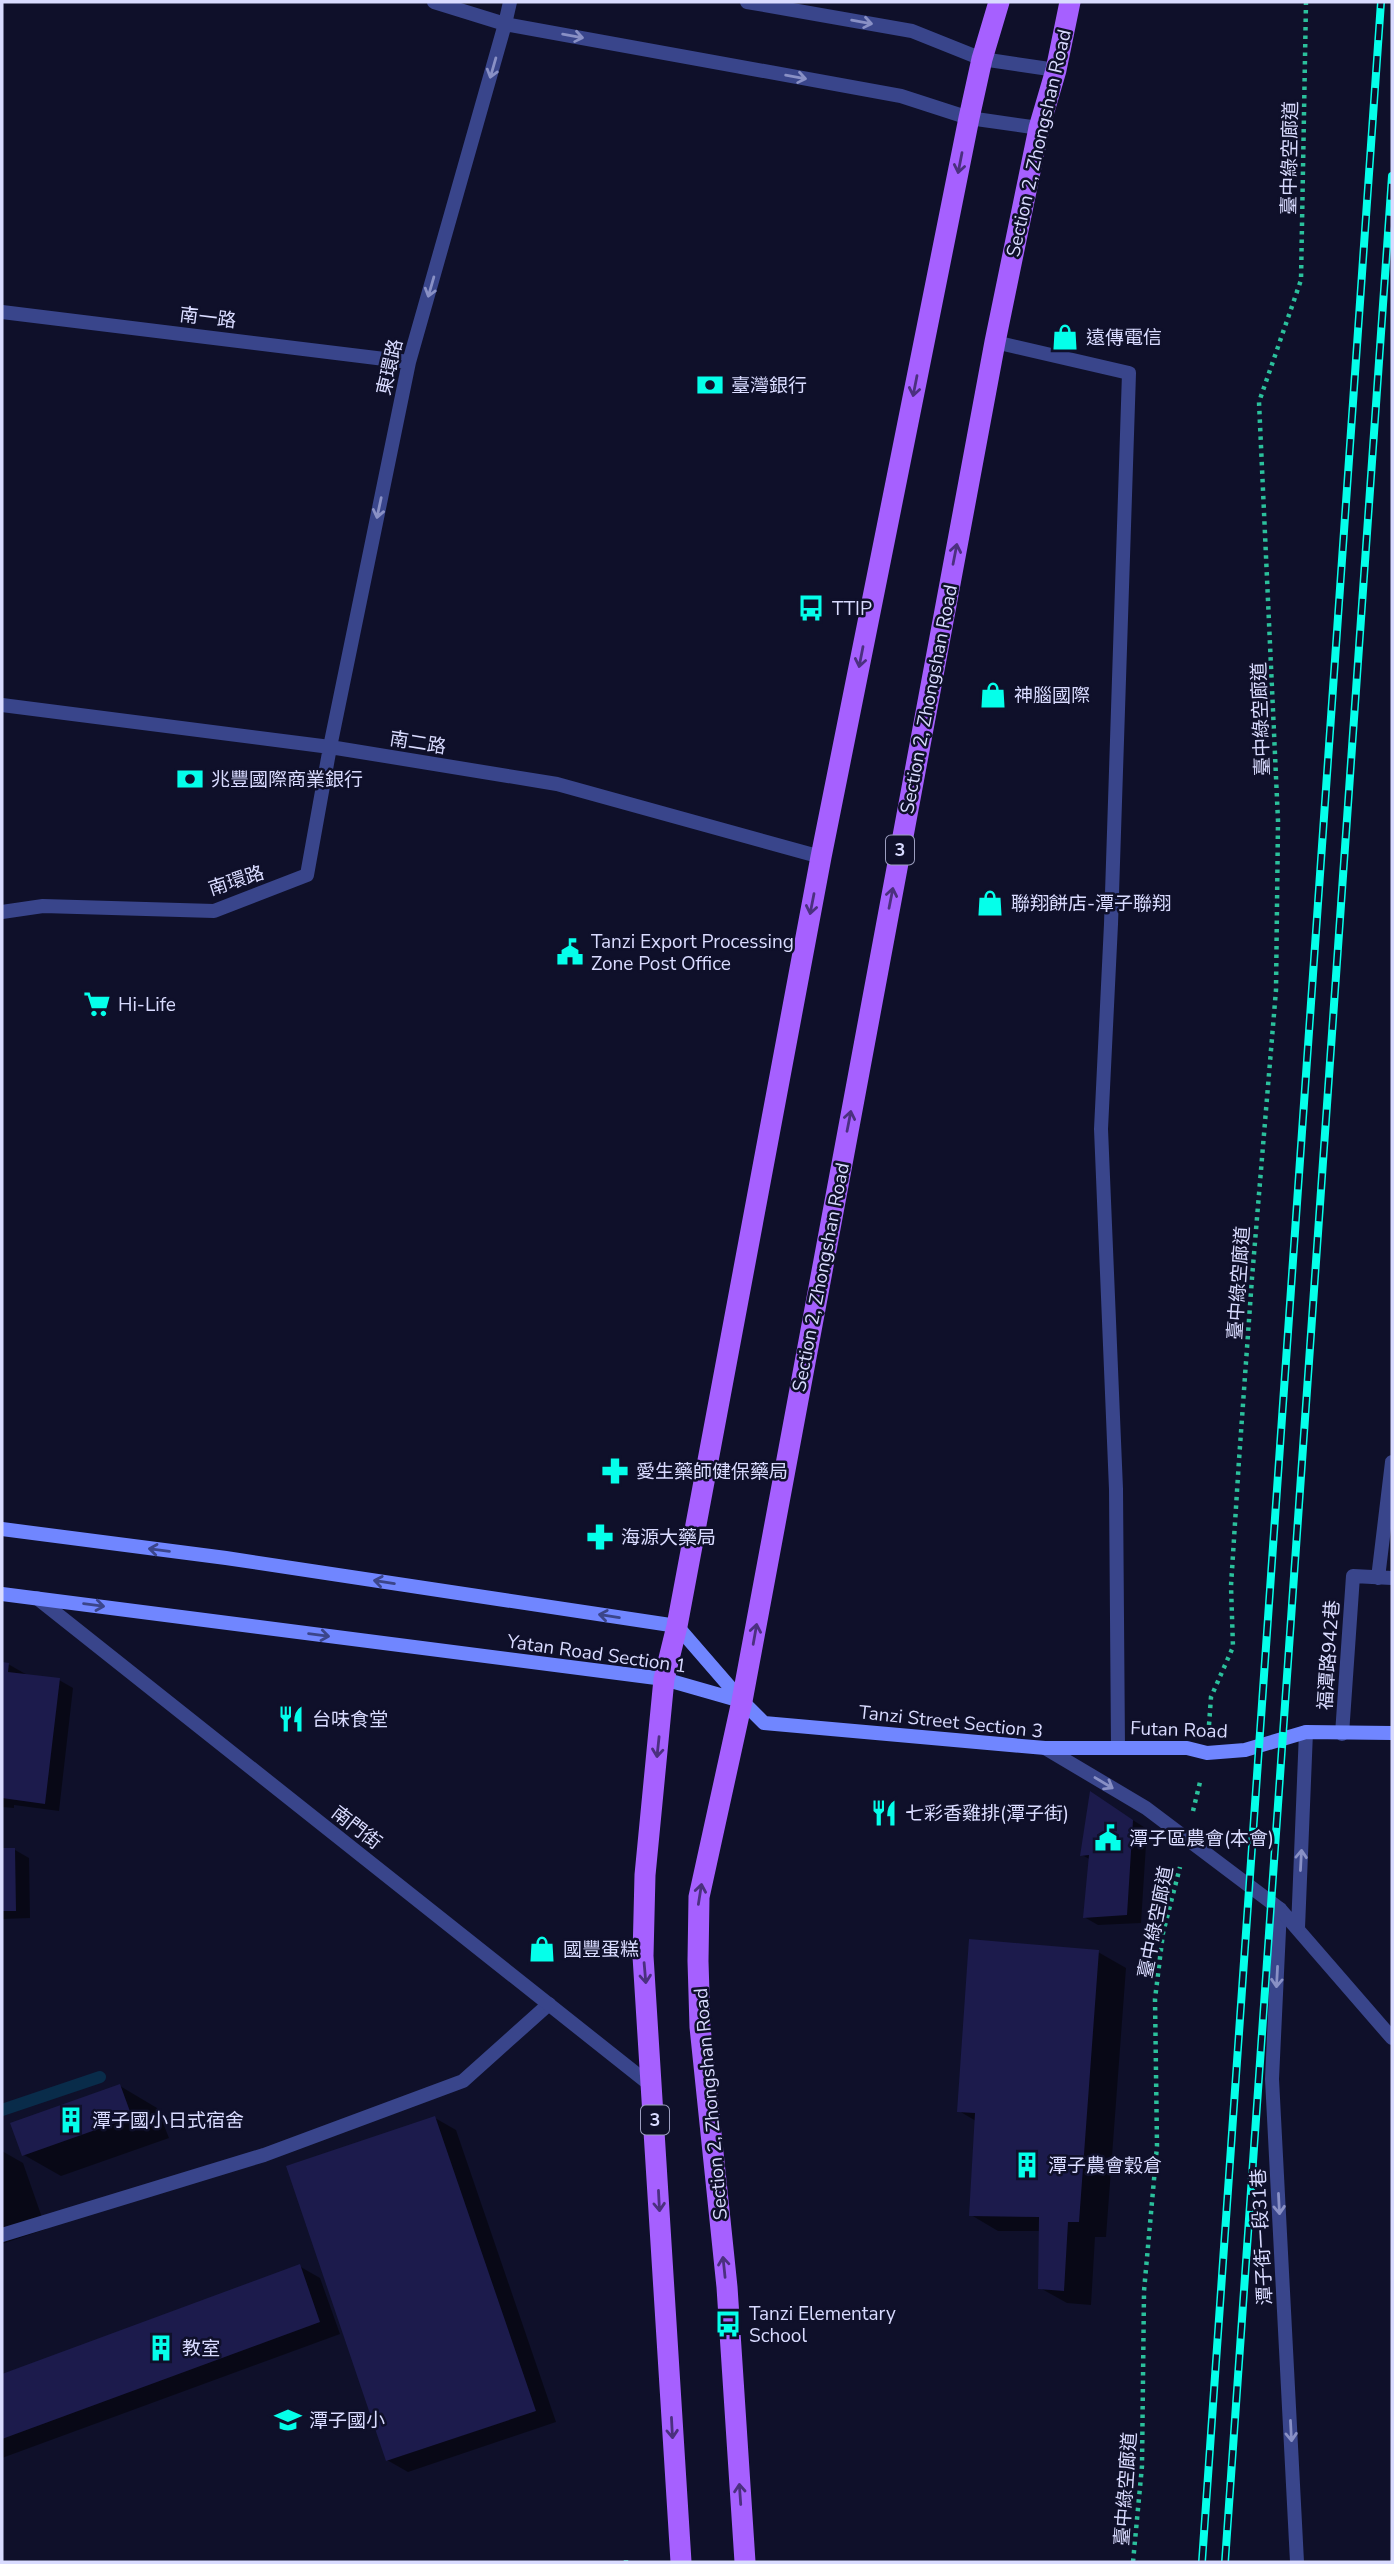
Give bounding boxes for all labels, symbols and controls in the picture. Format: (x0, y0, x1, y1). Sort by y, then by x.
one-way arrow (850, 16, 873, 29)
street label: Section 2, Zhongshan Road (1000, 27, 1078, 260)
one-way arrow (561, 30, 584, 43)
one-way arrow (486, 56, 499, 79)
one-way arrow (785, 71, 807, 84)
street label: 臺中綠空廊道 (1276, 101, 1304, 215)
one-way arrow (952, 151, 966, 174)
one-way arrow (423, 275, 436, 297)
street label: 南一路 (178, 302, 238, 334)
shop icon: 遠傳電信 (1050, 322, 1080, 352)
place label: 遠傳電信 (1086, 325, 1162, 351)
street label: 東環路 (371, 337, 409, 398)
bank icon: 臺灣銀行 (695, 370, 725, 400)
place label: 臺灣銀行 (731, 373, 807, 399)
one-way arrow (908, 374, 922, 397)
one-way arrow (372, 496, 386, 519)
one-way arrow (949, 543, 963, 565)
street label: Section 2, Zhongshan Road (894, 582, 964, 816)
bus stop icon: TTIP (796, 593, 826, 623)
place label: TTIP (832, 596, 872, 622)
one-way arrow (853, 645, 867, 668)
street label: 臺中綠空廊道 (1246, 662, 1276, 776)
shop icon: 神腦國際 (978, 680, 1008, 710)
place label: 神腦國際 (1014, 683, 1090, 709)
street label: 南二路 (388, 726, 448, 760)
bank icon: 兆豐國際商業銀行 (175, 764, 205, 794)
place label: 兆豐國際商業銀行 (211, 767, 363, 793)
road number: 3 (886, 836, 914, 864)
street label: 南環路 (205, 860, 267, 902)
one-way arrow (884, 887, 898, 909)
shop icon: 聯翔餅店-潭子聯翔 (975, 888, 1005, 918)
place label: 聯翔餅店-潭子聯翔 (1011, 891, 1171, 917)
one-way arrow (804, 892, 818, 915)
place label: Tanzi Export Processing Zone Post Office (591, 929, 794, 977)
public building icon: Tanzi Export Processing Zone Post Office (555, 937, 585, 967)
supermarket icon: Hi-Life (82, 989, 112, 1019)
place label: Hi-Life (118, 992, 176, 1018)
one-way arrow (843, 1110, 856, 1133)
street label: Section 2, Zhongshan Road (786, 1160, 856, 1394)
street label: 臺中綠空廊道 (1222, 1225, 1256, 1341)
pharmacy icon: 愛生藥師健保藥局 (600, 1456, 630, 1486)
place label: 愛生藥師健保藥局 (636, 1459, 788, 1485)
pharmacy icon: 海源大藥局 (585, 1522, 615, 1552)
place label: 海源大藥局 (621, 1525, 716, 1551)
one-way arrow (148, 1543, 171, 1556)
one-way arrow (374, 1575, 396, 1588)
one-way arrow (82, 1599, 105, 1612)
street label: 福潭路942巷 (1312, 1599, 1346, 1711)
one-way arrow (598, 1609, 621, 1622)
one-way arrow (748, 1623, 762, 1646)
one-way arrow (308, 1628, 330, 1641)
street label: Yatan Road Section 1 (505, 1628, 688, 1679)
street label: Tanzi Street Section 3 (858, 1699, 1044, 1745)
restaurant icon: 台味食堂 (276, 1704, 306, 1734)
place label: 台味食堂 (312, 1707, 388, 1733)
street label: Futan Road (1130, 1715, 1228, 1745)
one-way arrow (651, 1735, 664, 1757)
one-way arrow (1093, 1776, 1113, 1790)
restaurant icon: 七彩香雞排(潭子街) (869, 1798, 899, 1828)
street label: 南門街 (326, 1800, 387, 1856)
place label: 七彩香雞排(潭子街) (905, 1801, 1069, 1827)
public building icon: 潭子區農會(本會) (1093, 1823, 1123, 1853)
place label: 潭子區農會(本會) (1129, 1826, 1274, 1852)
one-way arrow (1294, 1849, 1307, 1872)
street label: 臺中綠空廊道 (1132, 1864, 1180, 1981)
one-way arrow (694, 1883, 707, 1906)
shop icon: 國豐蛋糕 (527, 1934, 557, 1964)
place label: 國豐蛋糕 (563, 1937, 639, 1963)
one-way arrow (639, 1962, 652, 1984)
one-way arrow (1270, 1965, 1283, 1988)
street label: Section 2, Zhongshan Road (688, 1987, 734, 2221)
building icon: 潭子國小日式宿舍 (56, 2105, 86, 2135)
road number: 3 (641, 2106, 669, 2134)
place label: 潭子國小日式宿舍 (92, 2108, 244, 2134)
building icon: 潭子農會穀倉 (1012, 2150, 1042, 2180)
place label: 潭子農會穀倉 (1048, 2153, 1162, 2179)
street label: 潭子街一段31巷 (1245, 2168, 1279, 2306)
one-way arrow (653, 2189, 666, 2212)
one-way arrow (1272, 2192, 1285, 2215)
one-way arrow (718, 2256, 731, 2279)
place label: Tanzi Elementary School (749, 2301, 896, 2349)
bus stop icon: Tanzi Elementary School (713, 2309, 743, 2339)
building icon: 教室 (146, 2333, 176, 2363)
place label: 教室 (182, 2336, 220, 2362)
school or university icon: 潭子國小 (273, 2405, 303, 2435)
place label: 潭子國小 (309, 2408, 385, 2434)
one-way arrow (666, 2416, 679, 2439)
one-way arrow (1285, 2420, 1298, 2442)
street label: 臺中綠空廊道 (1109, 2431, 1143, 2547)
one-way arrow (733, 2483, 746, 2506)

